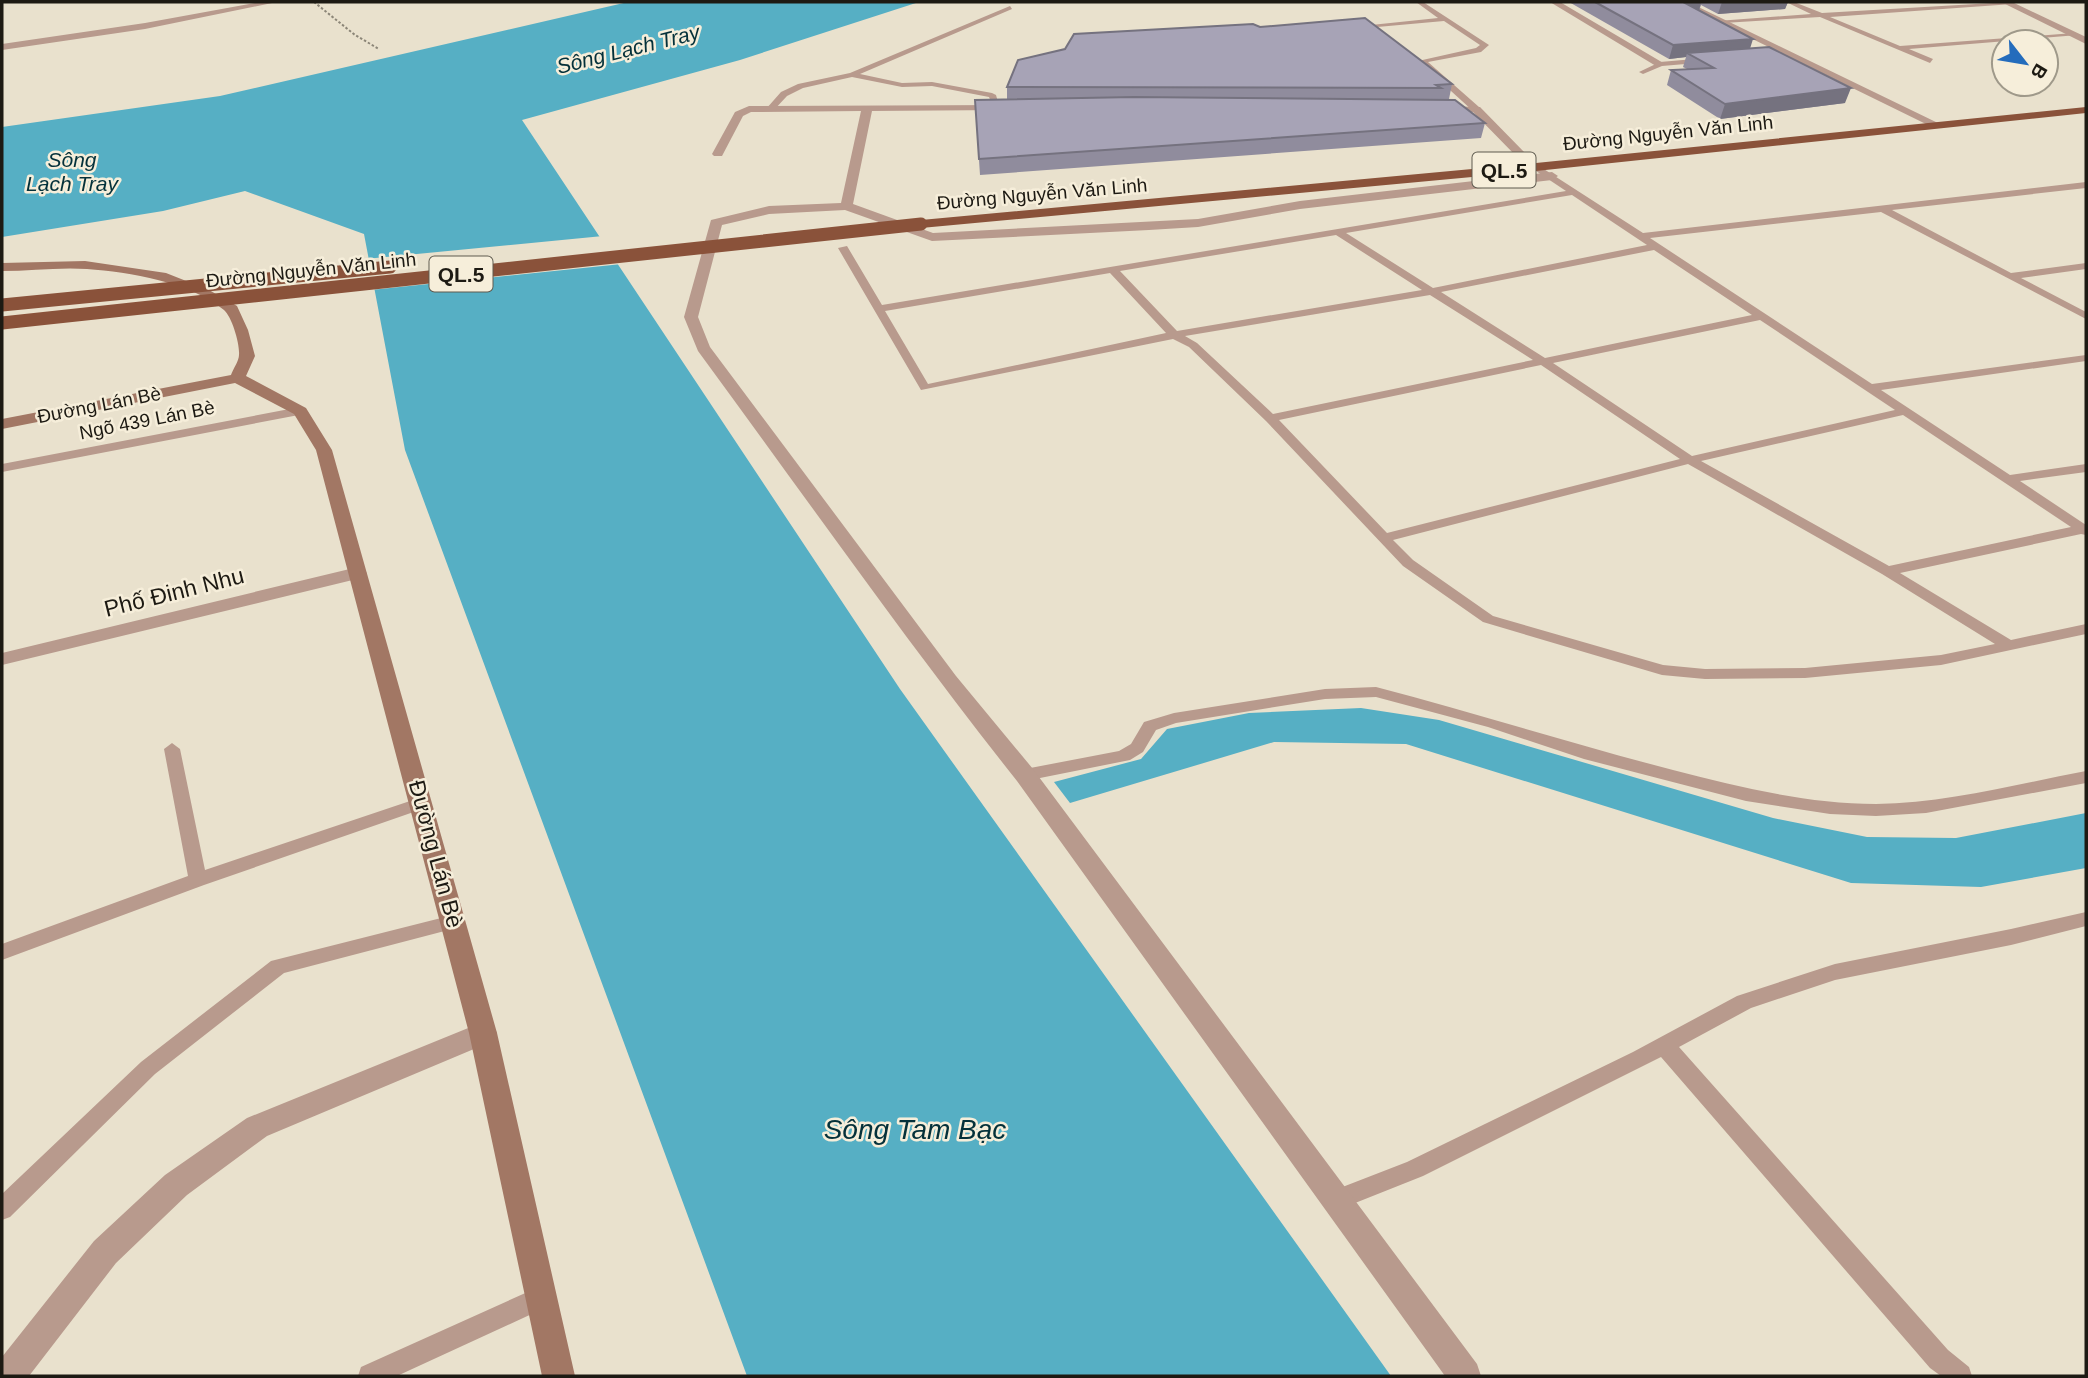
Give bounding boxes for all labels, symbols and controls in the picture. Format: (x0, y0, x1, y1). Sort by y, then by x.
water label: Sông Lạch Tray (554, 20, 703, 78)
north arrow (1990, 28, 2060, 98)
text: B (2027, 60, 2052, 83)
street label: Đường Nguyễn Văn Linh (1562, 112, 1774, 154)
water label: Sông Lạch Tray (26, 148, 119, 195)
road number: QL.5 (1472, 152, 1536, 188)
street label: Đường Nguyễn Văn Linh (936, 174, 1148, 214)
street label: Đường Nguyễn Văn Linh (205, 249, 417, 291)
road number: QL.5 (430, 256, 492, 292)
street label: Đường Lán Bè (35, 383, 163, 427)
street label: Ngõ 439 Lán Bè (78, 397, 216, 443)
street label: Phố Đinh Nhu (101, 562, 247, 622)
street label: Đường Lán Bè (404, 777, 468, 931)
water label: Sông Tam Bạc (824, 1114, 1006, 1145)

